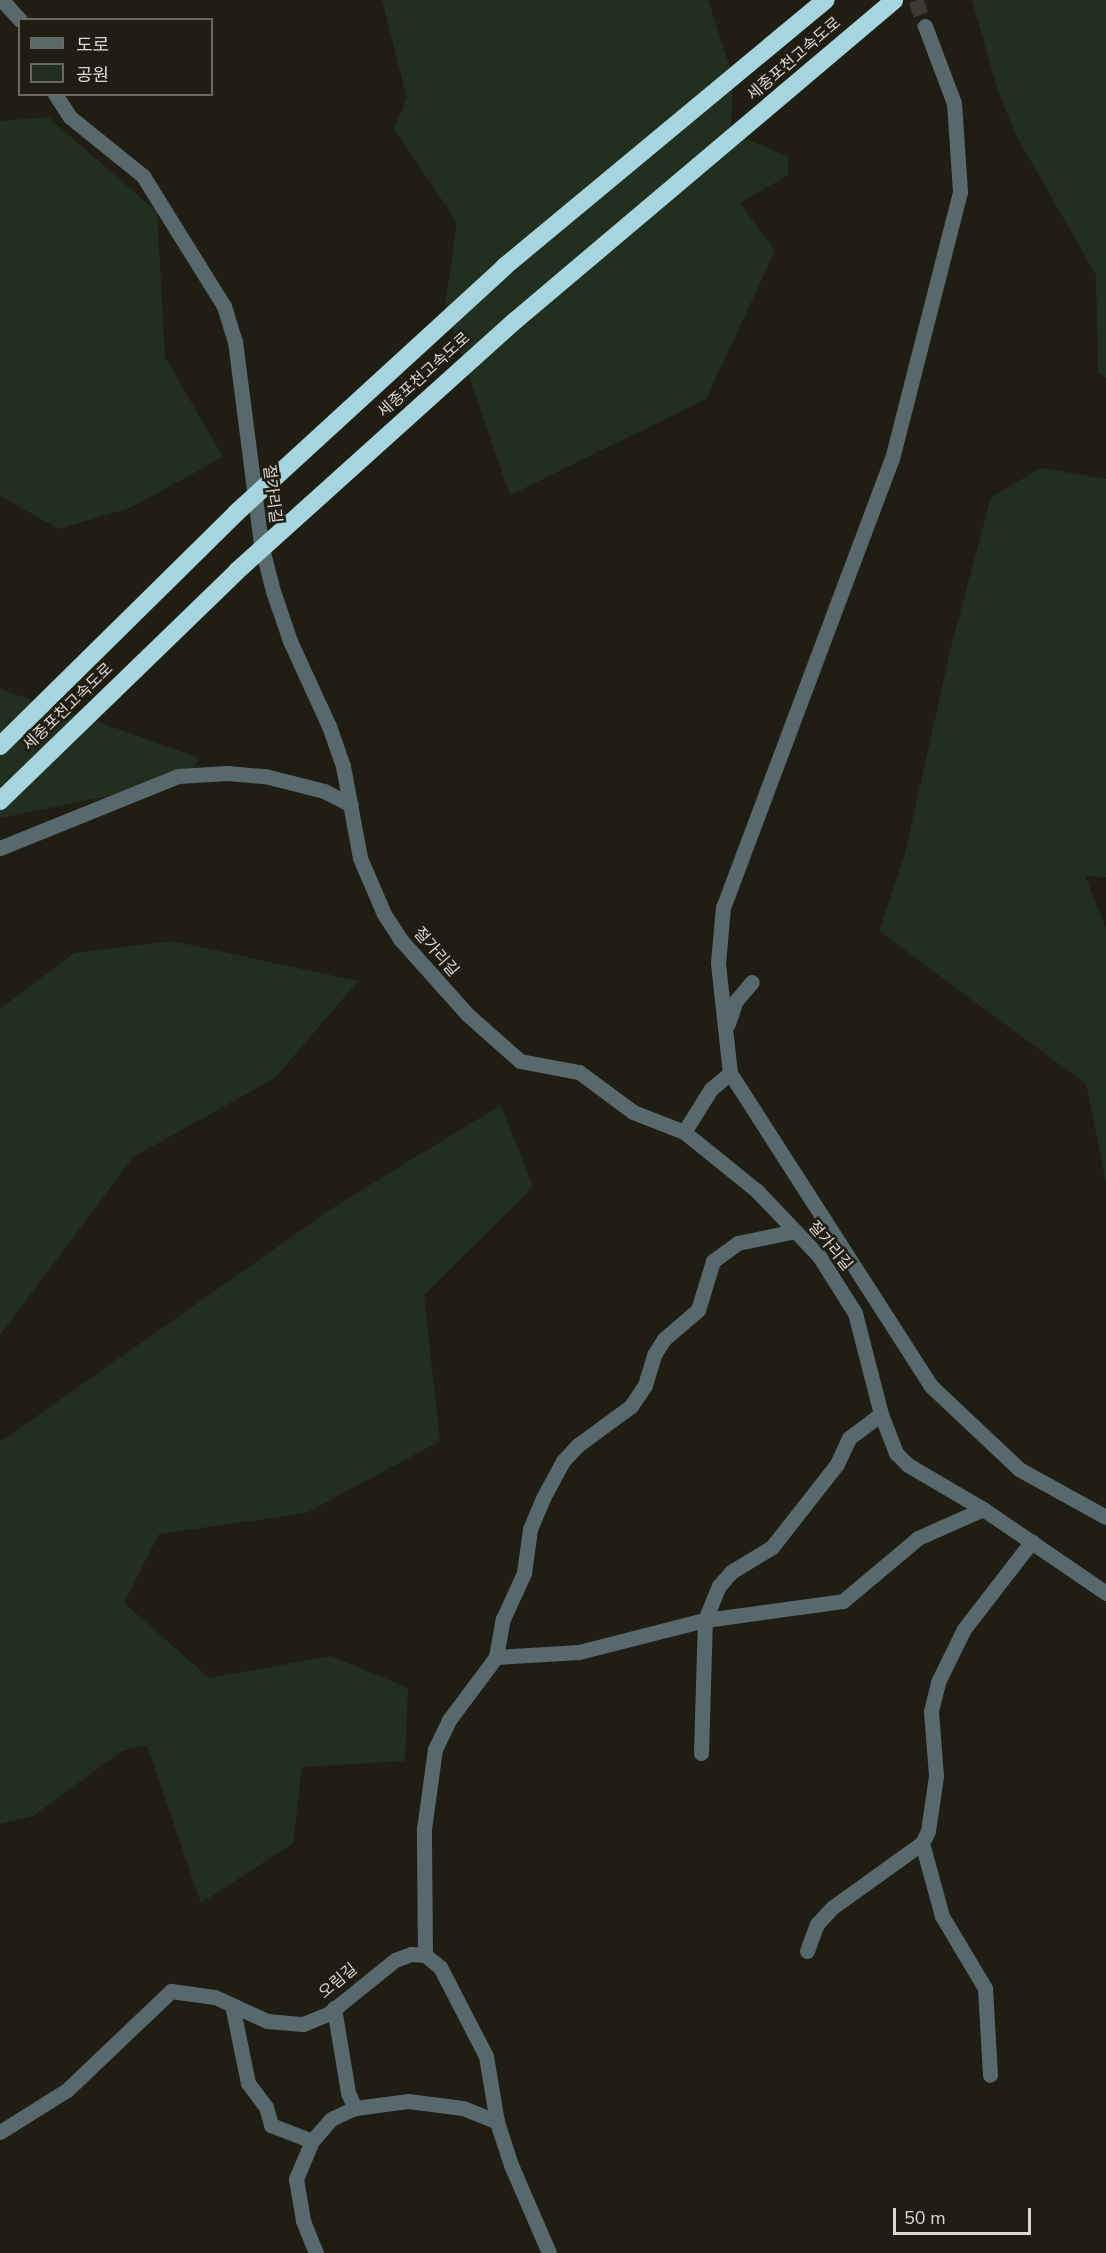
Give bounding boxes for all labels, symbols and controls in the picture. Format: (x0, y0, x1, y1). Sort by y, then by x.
street label: 세종포천고속도로 (743, 13, 845, 105)
legend (18, 18, 213, 96)
text: 도로 (76, 33, 109, 57)
text: 공원 (76, 63, 109, 87)
street label: 세종포천고속도로 (374, 328, 474, 422)
street label: 절가리길 (259, 464, 285, 524)
street label: 세종포천고속도로 (19, 659, 117, 755)
street label: 절가리길 (409, 923, 463, 981)
street label: 절가리길 (804, 1217, 856, 1275)
street label: 오림길 (315, 1959, 361, 2003)
scale bar (896, 2196, 1034, 2234)
text: 50 m (904, 2206, 946, 2230)

